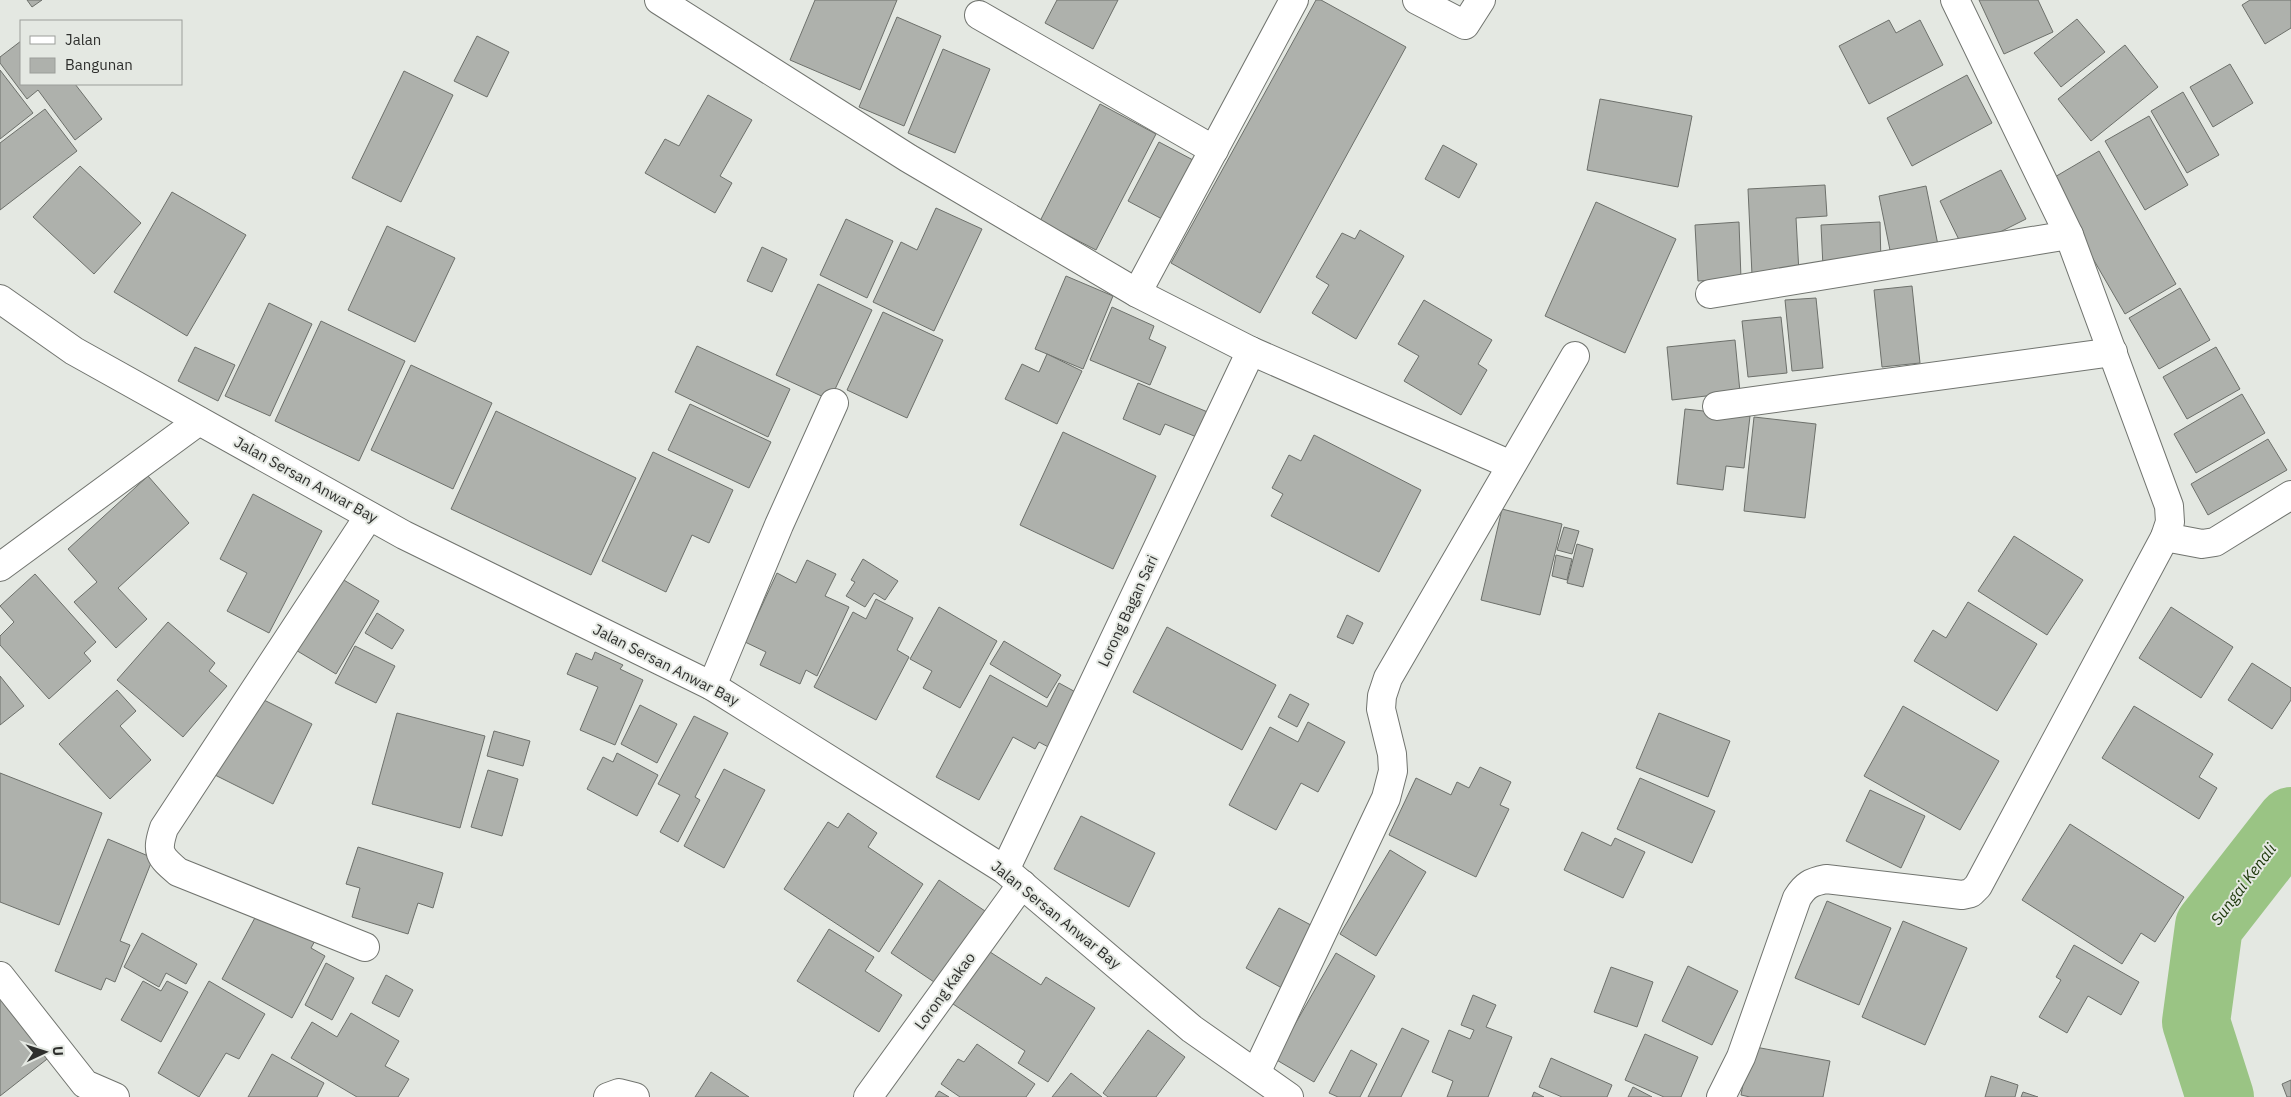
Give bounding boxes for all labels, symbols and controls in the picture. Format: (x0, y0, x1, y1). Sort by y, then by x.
legend (20, 20, 182, 85)
text: Jalan (65, 30, 101, 49)
text: Bangunan (65, 55, 133, 74)
street label: Jalan Sersan Anwar Bay (231, 432, 382, 527)
street label: Lorong Bagan Sari (1093, 552, 1162, 670)
street label: Jalan Sersan Anwar Bay (590, 619, 743, 710)
water label: Sungai Kenali (2206, 839, 2281, 929)
street label: Jalan Sersan Anwar Bay (988, 856, 1125, 973)
street label: Lorong Kakao (910, 948, 979, 1033)
north arrow (20, 1027, 70, 1077)
text: U (49, 1046, 67, 1057)

